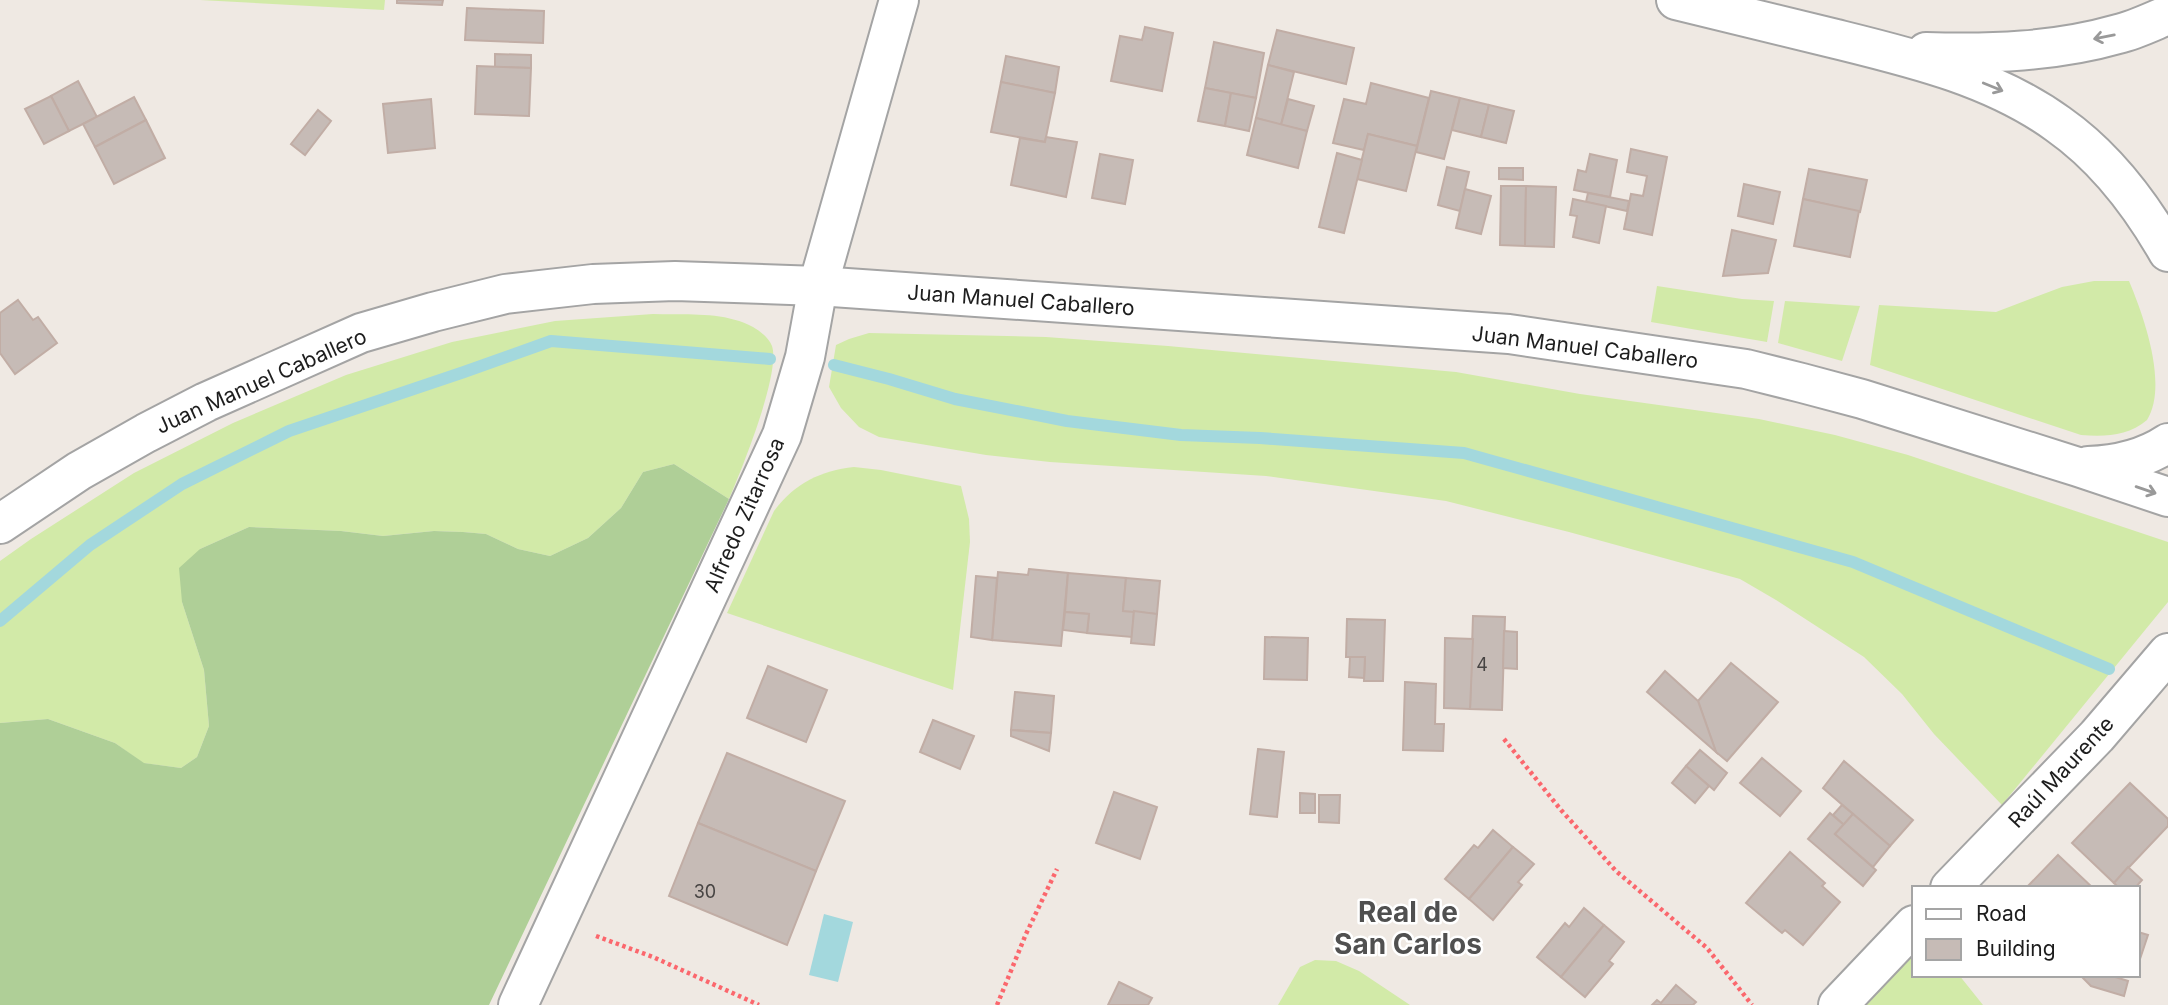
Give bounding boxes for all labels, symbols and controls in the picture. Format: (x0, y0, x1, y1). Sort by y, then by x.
one-way arrow (2093, 31, 2116, 45)
one-way arrow (1982, 81, 2003, 94)
street label: Juan Manuel Caballero (906, 280, 1136, 320)
street label: Juan Manuel Caballero (1470, 321, 1700, 373)
street label: Juan Manuel Caballero (152, 323, 370, 439)
street label: Alfredo Zitarrosa (699, 434, 789, 596)
one-way arrow (2135, 485, 2157, 497)
house number: 4 (1476, 654, 1488, 675)
street label: Raúl Maurente (2003, 711, 2119, 833)
house number: 30 (694, 881, 716, 902)
legend (1912, 886, 2140, 977)
district label: Real de San Carlos (1334, 895, 1482, 961)
text: Road (1976, 901, 2027, 926)
text: Building (1976, 936, 2056, 961)

